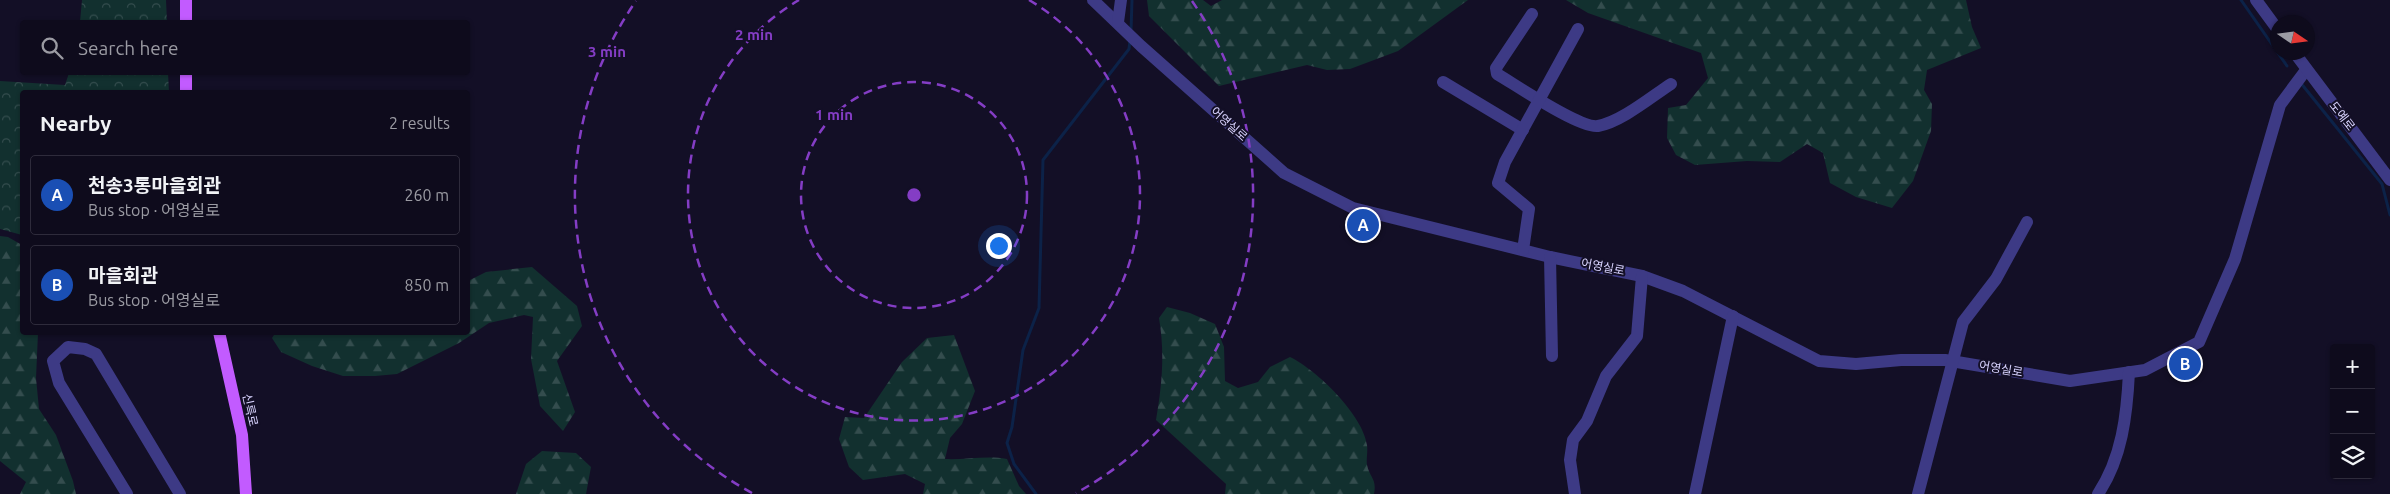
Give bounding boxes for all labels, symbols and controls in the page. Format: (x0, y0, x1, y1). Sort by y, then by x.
north arrow (2270, 15, 2315, 60)
search box (20, 20, 470, 75)
text: 2 min (735, 26, 773, 43)
icon: search (38, 34, 66, 62)
text: Search here (78, 37, 178, 59)
text: 3 min (588, 43, 626, 60)
street label: 도예로 (2327, 99, 2358, 133)
street label: 어영실로 (1209, 104, 1250, 143)
text: 1 min (815, 106, 853, 123)
text: Nearby (40, 111, 111, 135)
text: 2 results (389, 114, 450, 132)
text: 천송3통마을회관 (88, 174, 221, 196)
text: A (51, 186, 63, 204)
text: 260 m (404, 186, 449, 204)
centre of rings (905, 186, 923, 204)
text: Bus stop · 어영실로 (88, 201, 220, 219)
pin: A (1347, 206, 1379, 244)
your location (986, 233, 1012, 259)
street label: 어영실로 (1580, 256, 1626, 277)
text: 마을회관 (88, 264, 158, 286)
text: B (52, 276, 62, 294)
text: 850 m (404, 276, 449, 294)
text: Bus stop · 어영실로 (88, 291, 220, 309)
map controls (2330, 344, 2375, 479)
button: + (2330, 344, 2375, 389)
pin: B (2169, 345, 2201, 383)
street label: 어영실로 (1978, 358, 2024, 379)
button: − (2330, 389, 2375, 434)
street label: 신륵로 (240, 392, 261, 427)
button: layers (2330, 434, 2375, 479)

